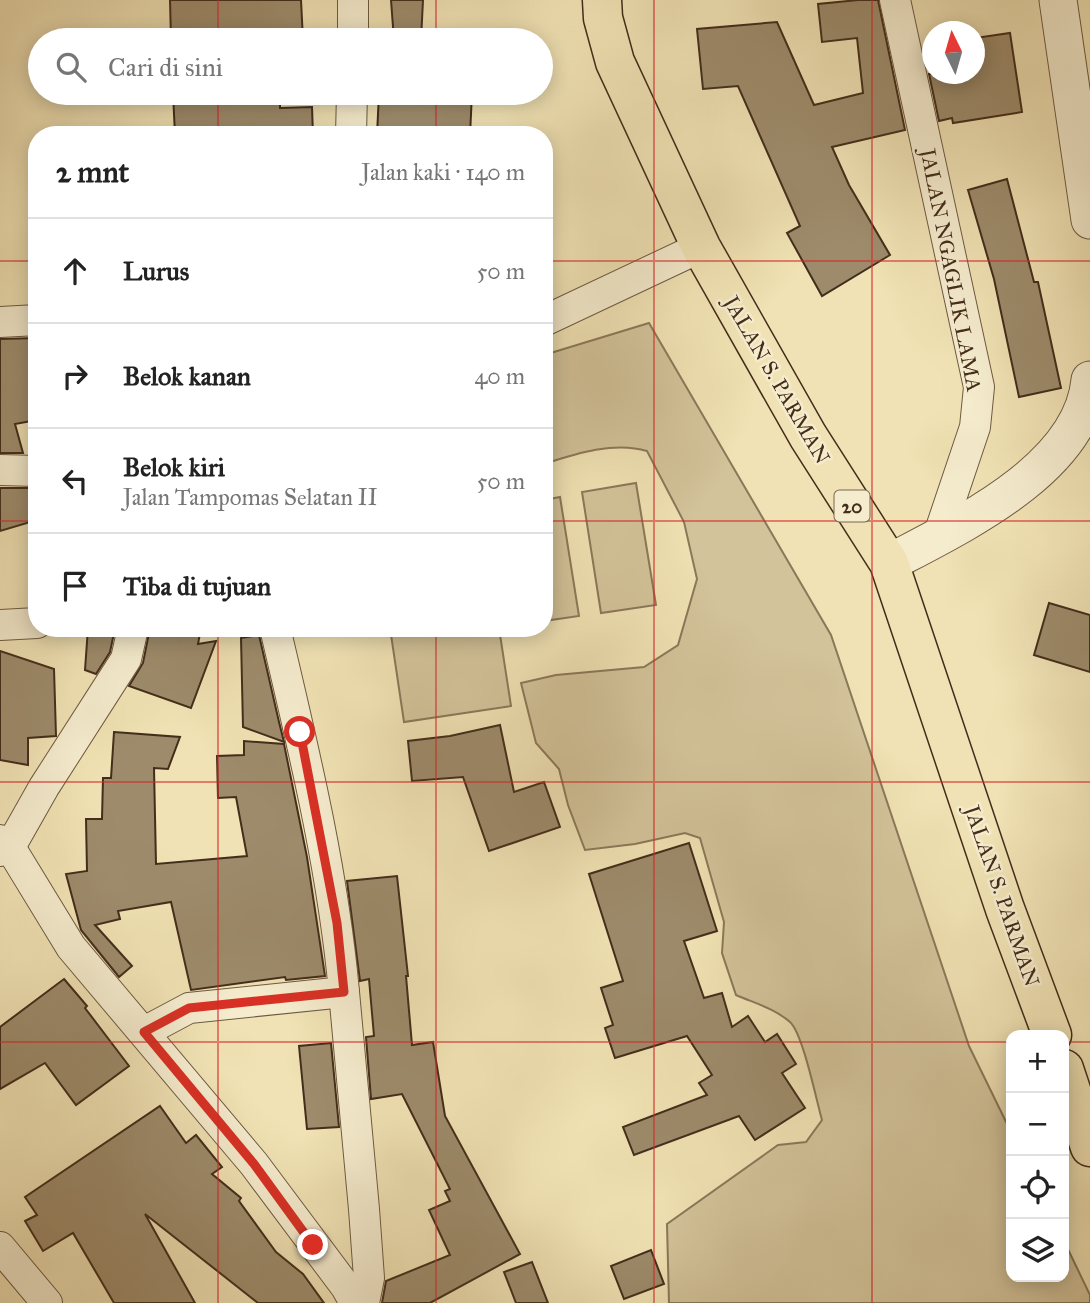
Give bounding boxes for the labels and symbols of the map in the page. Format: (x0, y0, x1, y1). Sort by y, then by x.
north arrow (922, 21, 985, 84)
street label: JALAN NGAGLIK LAMA (914, 144, 987, 394)
street label: JALAN S. PARMAN (717, 290, 836, 469)
road number: 20 (834, 491, 870, 522)
route start (284, 716, 315, 747)
street label: JALAN S. PARMAN (958, 800, 1045, 990)
route end (297, 1229, 328, 1260)

